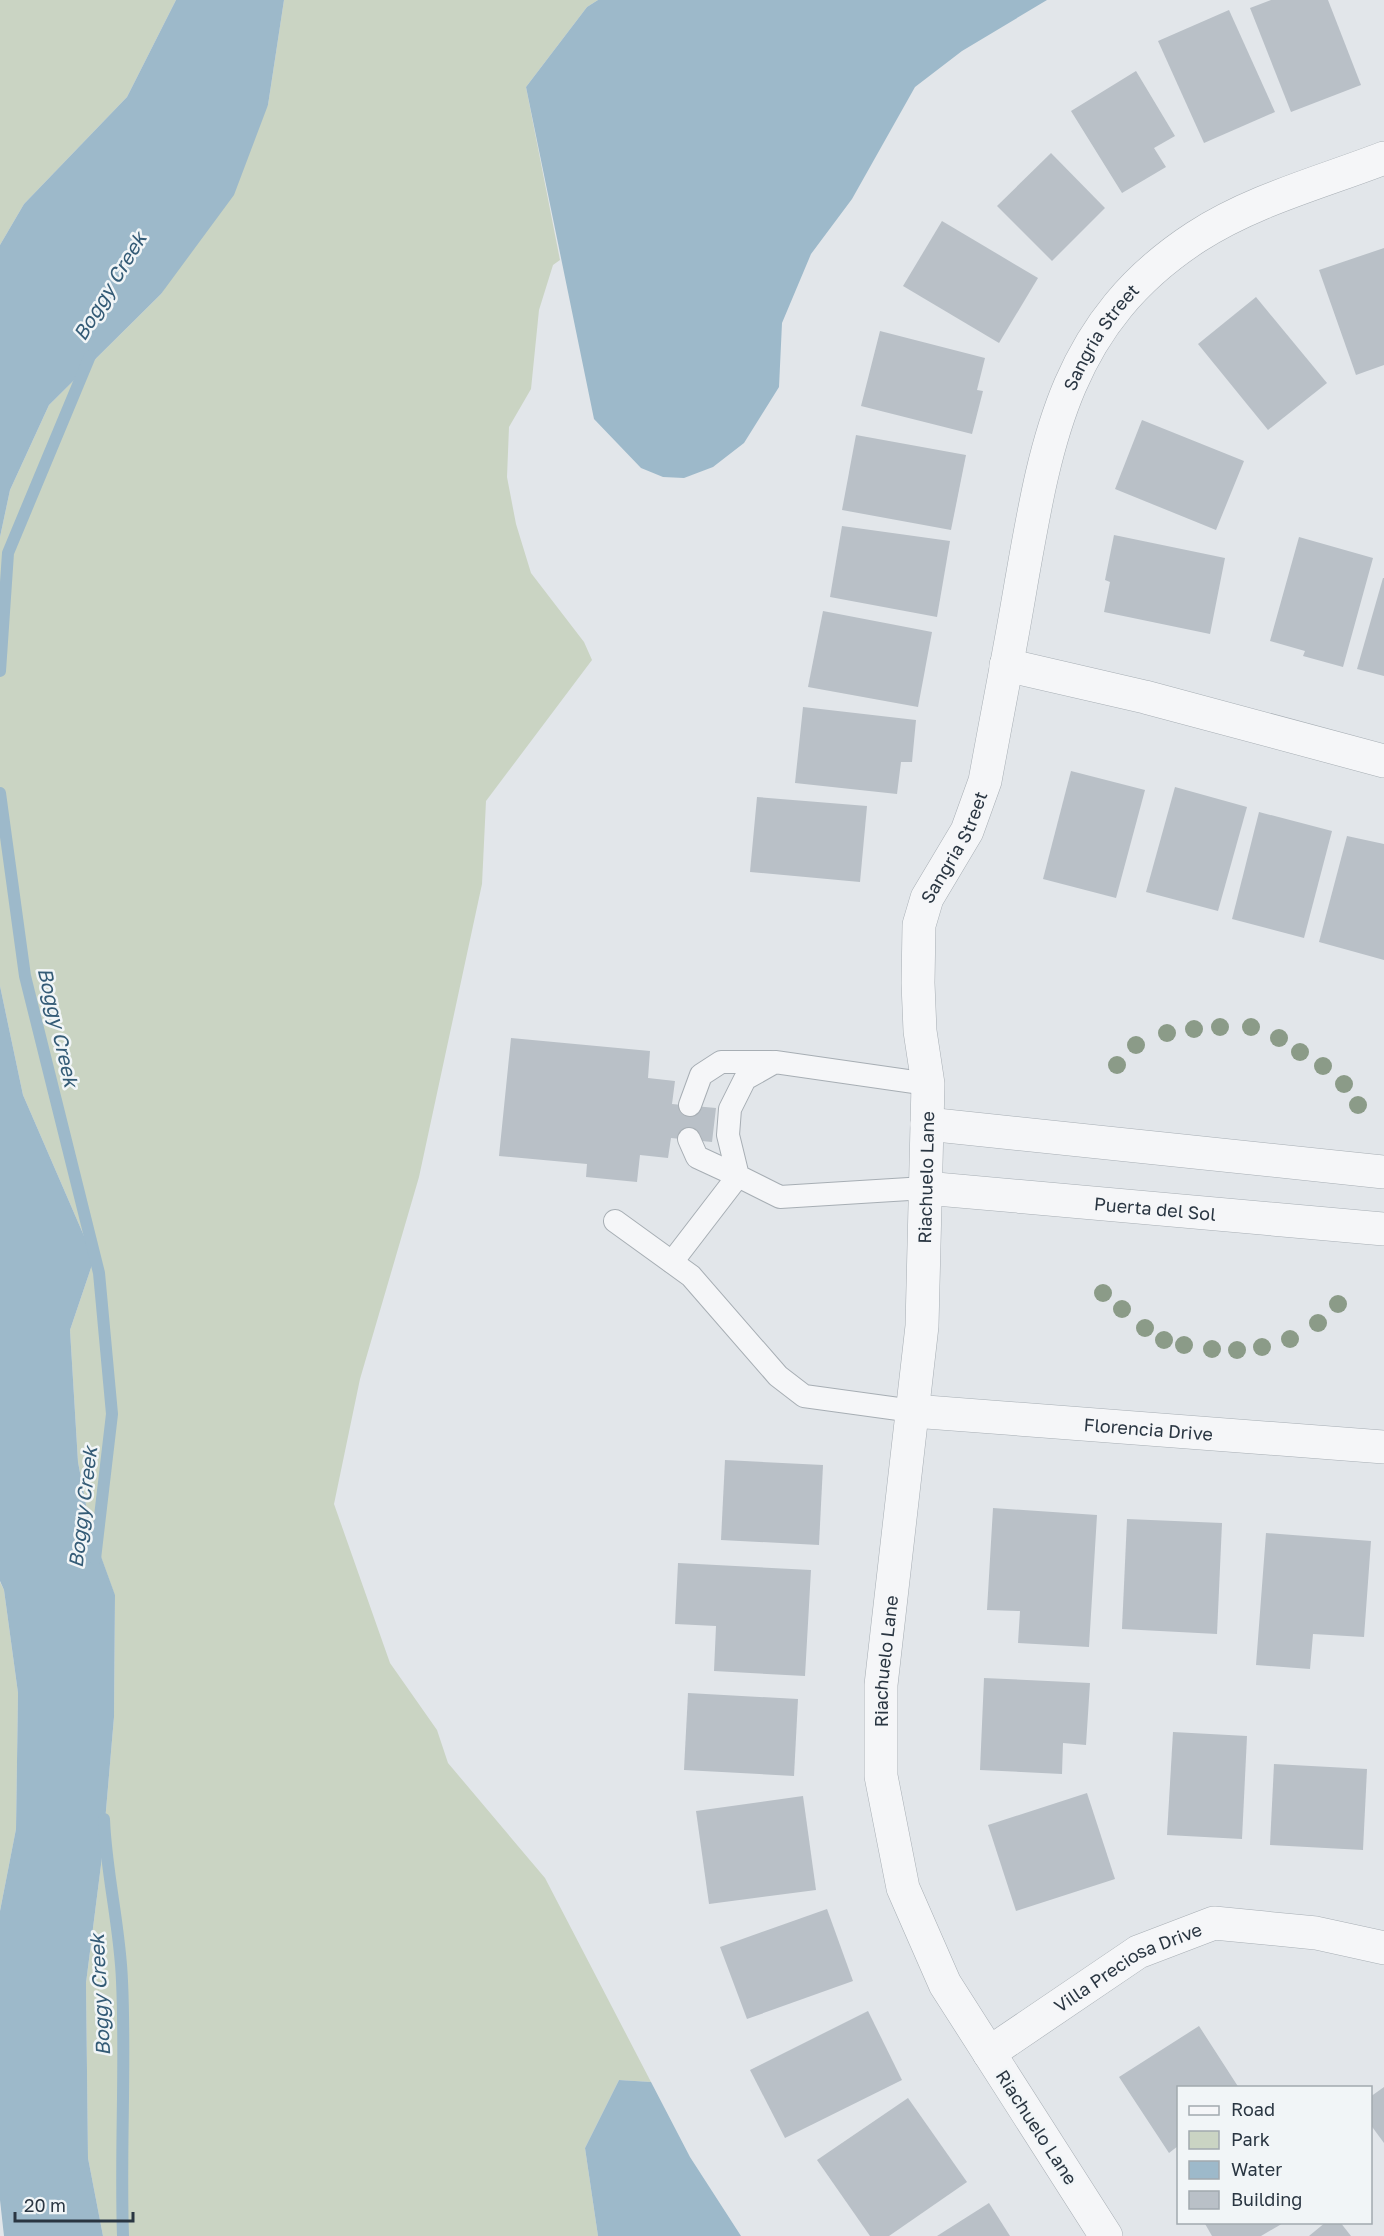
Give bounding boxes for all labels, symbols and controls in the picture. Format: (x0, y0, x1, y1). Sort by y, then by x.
water label: Boggy Creek (67, 225, 153, 345)
street label: Sangria Street (1058, 279, 1143, 394)
street label: Sangria Street (915, 788, 991, 907)
water label: Boggy Creek (33, 965, 85, 1092)
street label: Riachuelo Lane (913, 1111, 938, 1244)
street label: Puerta del Sol (1093, 1192, 1217, 1225)
street label: Florencia Drive (1083, 1413, 1214, 1445)
water label: Boggy Creek (63, 1442, 103, 1569)
street label: Riachuelo Lane (869, 1594, 902, 1727)
street label: Villa Preciosa Drive (1050, 1918, 1205, 2017)
water label: Boggy Creek (84, 1931, 115, 2056)
street label: Riachuelo Lane (992, 2065, 1082, 2189)
legend (1177, 2086, 1372, 2224)
text: Road (1231, 2098, 1275, 2120)
text: Park (1231, 2128, 1270, 2150)
text: Water (1231, 2158, 1282, 2180)
scale bar (15, 2185, 134, 2223)
text: Building (1231, 2188, 1302, 2210)
text: 20 m (24, 2194, 66, 2216)

